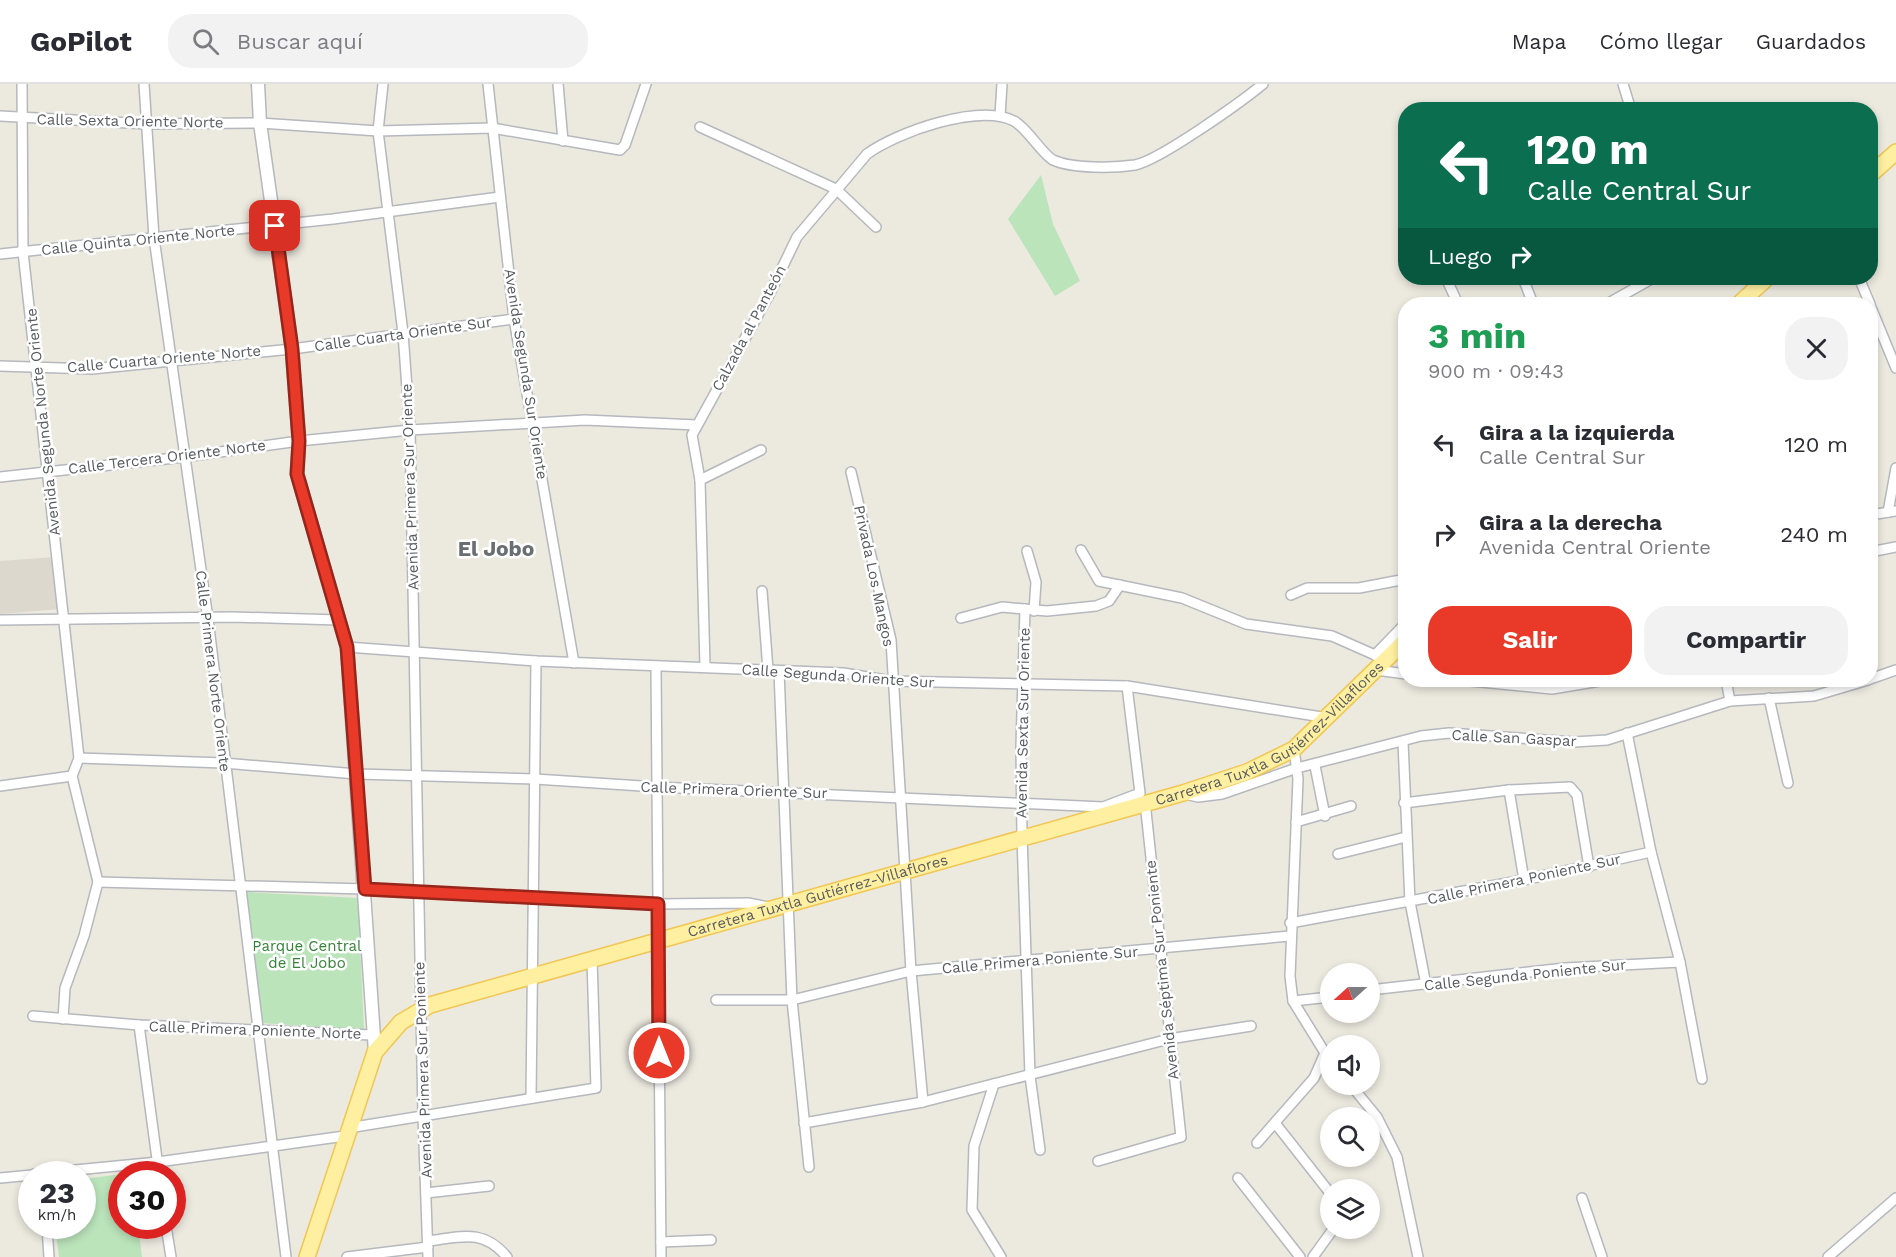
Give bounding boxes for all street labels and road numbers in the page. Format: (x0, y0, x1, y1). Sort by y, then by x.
street label: Calle Sexta Oriente Norte (36, 110, 224, 132)
street label: Calle Quinta Oriente Norte (40, 221, 236, 259)
street label: Calzada al Panteón (708, 262, 790, 394)
street label: Avenida Segunda Sur Oriente (500, 267, 552, 481)
street label: Avenida Segunda Norte Oriente (22, 307, 64, 537)
street label: Calle Cuarta Oriente Sur (313, 313, 493, 355)
street label: Calle Cuarta Oriente Norte (66, 342, 262, 376)
street label: Avenida Primera Sur Oriente (397, 383, 423, 591)
street label: Calle Tercera Oriente Norte (67, 436, 267, 478)
street label: Privada Los Mangos (850, 504, 898, 648)
street label: Calle Primera Norte Oriente (192, 569, 234, 773)
street label: Avenida Sexta Sur Oriente (1012, 627, 1034, 819)
street label: Carretera Tuxtla Gutiérrez-Villaflores (1153, 658, 1388, 809)
street label: Calle Segunda Oriente Sur (741, 660, 935, 692)
street label: Calle San Gaspar (1451, 726, 1577, 750)
street label: Calle Primera Oriente Sur (640, 778, 828, 802)
street label: Calle Primera Poniente Sur (1426, 850, 1622, 908)
street label: Carretera Tuxtla Gutiérrez-Villaflores (685, 851, 950, 941)
street label: Avenida Séptima Sur Poniente (1142, 859, 1182, 1081)
street label: Calle Primera Poniente Sur (941, 942, 1139, 978)
street label: Calle Segunda Poniente Sur (1423, 955, 1627, 995)
street label: Avenida Primera Sur Poniente (410, 961, 436, 1179)
street label: Calle Primera Poniente Norte (148, 1017, 362, 1043)

